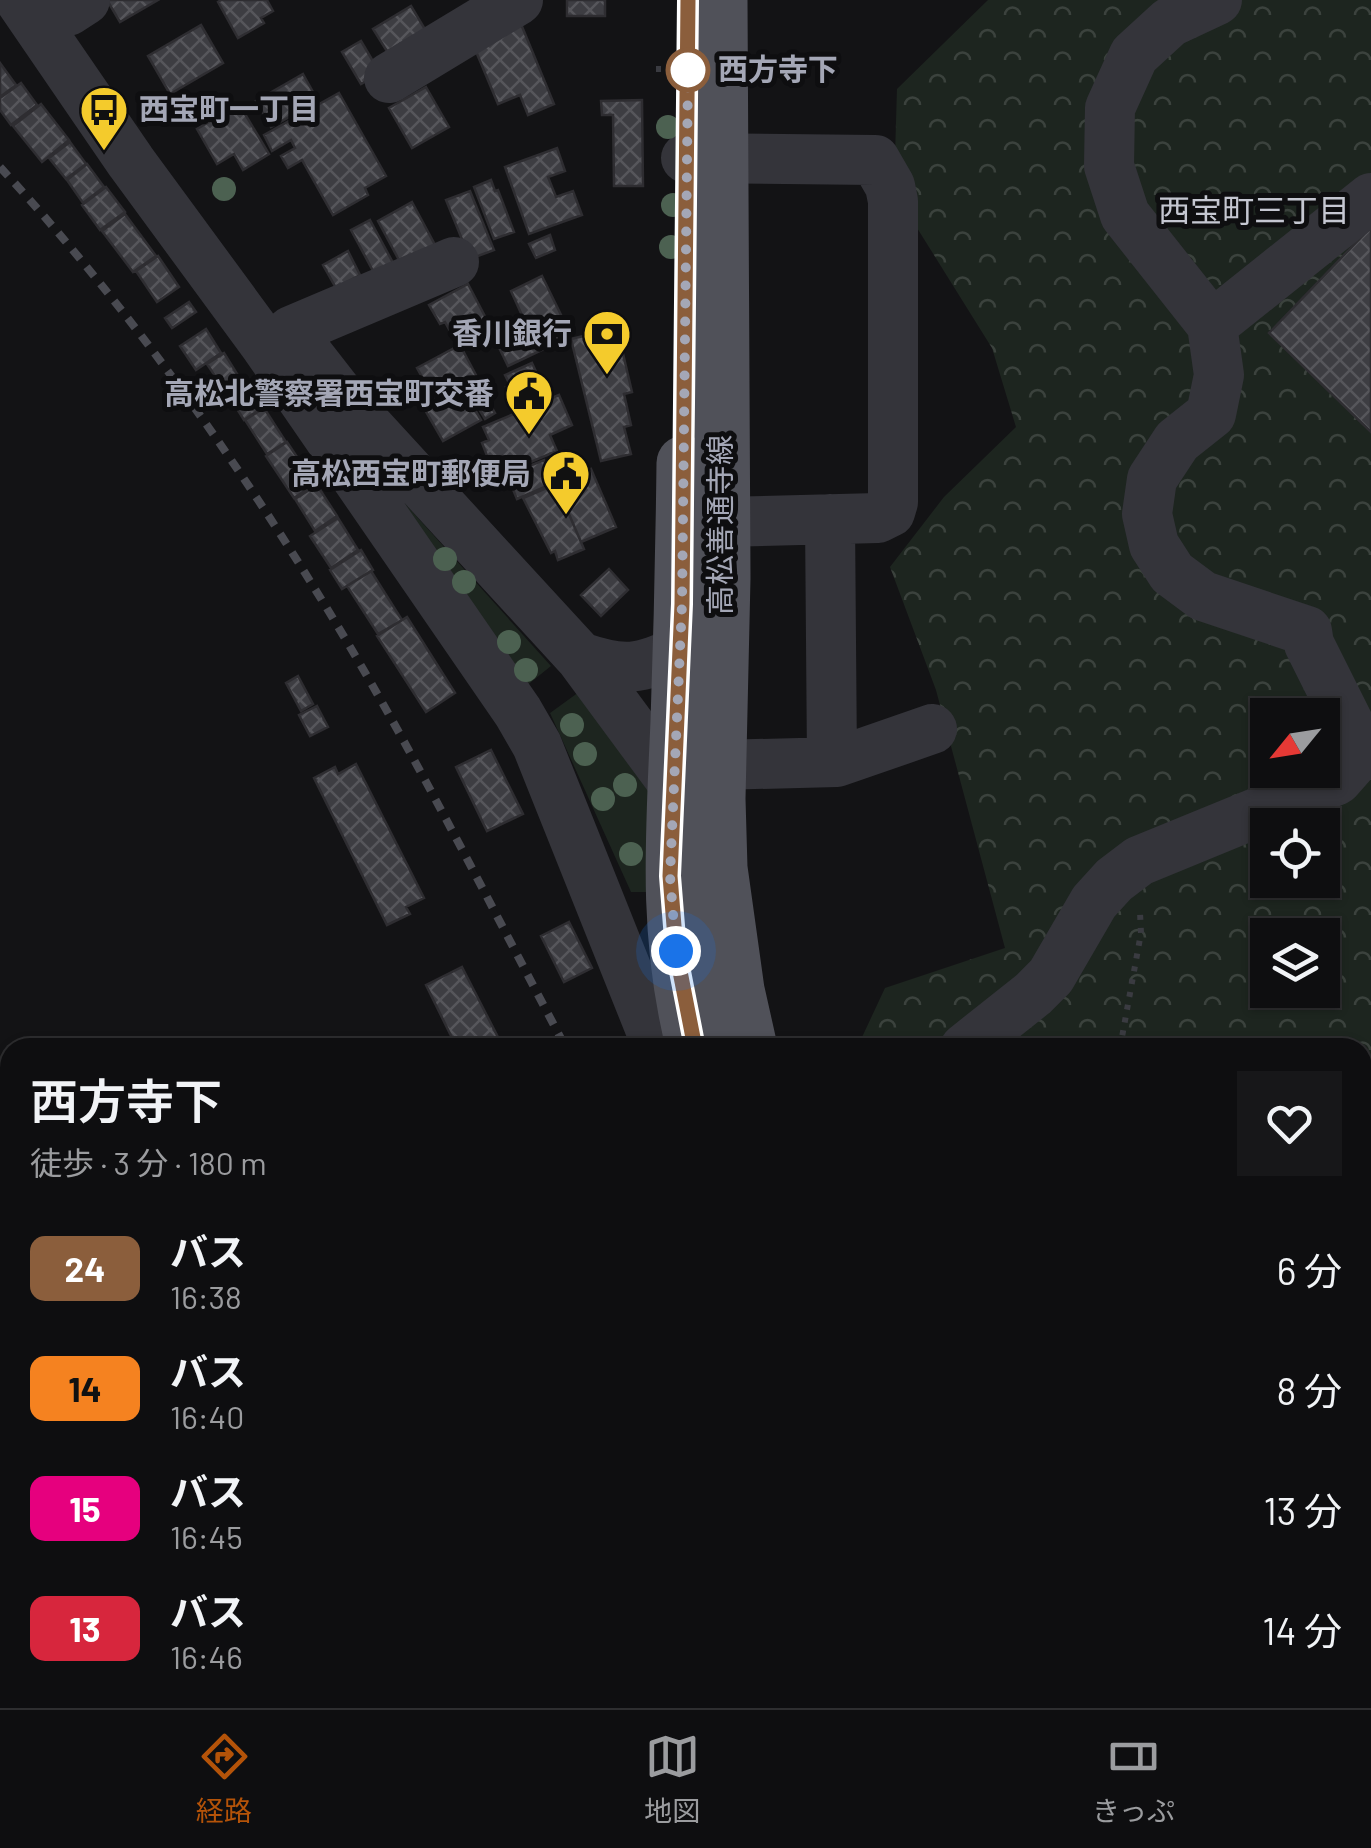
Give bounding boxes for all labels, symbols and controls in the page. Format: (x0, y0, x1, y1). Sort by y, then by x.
marker: 西方寺下 (667, 49, 709, 91)
place label: 西方寺下 (718, 50, 838, 86)
bus stop icon: 西宝町一丁目 (78, 84, 130, 152)
place label: 西宝町一丁目 (139, 90, 319, 126)
district label: 西宝町三丁目 (1158, 190, 1350, 228)
bank icon: 香川銀行 (581, 308, 633, 376)
place label: 香川銀行 (452, 314, 572, 350)
public building icon: 高松北警察署西宝町交番 (503, 368, 555, 436)
place label: 高松北警察署西宝町交番 (164, 374, 494, 410)
street label: 高松善通寺線 (701, 435, 737, 615)
public building icon: 高松西宝町郵便局 (540, 448, 592, 516)
place label: 高松西宝町郵便局 (291, 454, 531, 490)
north arrow (1250, 698, 1340, 788)
map controls (1250, 698, 1340, 1008)
button: locate (1250, 808, 1340, 898)
button: layers (1250, 918, 1340, 1008)
your location (651, 926, 701, 976)
text: 西方寺下 (30, 1071, 222, 1129)
button: heart (1237, 1071, 1342, 1176)
text: 徒歩 · 3 分 · 180 m (30, 1143, 267, 1181)
text: バス (170, 1228, 246, 1274)
text: 24 (65, 1247, 105, 1289)
text: 6 分 (1277, 1247, 1342, 1293)
text: 16:38 (170, 1277, 242, 1315)
text: バス (170, 1348, 246, 1394)
text: 14 (68, 1367, 102, 1409)
text: 8 分 (1277, 1367, 1342, 1413)
text: 16:40 (170, 1397, 244, 1435)
text: バス (170, 1468, 246, 1514)
text: 15 (69, 1487, 101, 1529)
text: 13 分 (1264, 1487, 1342, 1533)
text: 16:45 (170, 1517, 243, 1555)
text: バス (170, 1588, 246, 1634)
text: 13 (69, 1607, 101, 1649)
text: 14 分 (1262, 1607, 1342, 1653)
text: 16:46 (170, 1637, 243, 1675)
tab: 経路 (196, 1729, 252, 1829)
tab: 地図 (644, 1729, 700, 1829)
tab: きっぷ (1092, 1729, 1175, 1829)

